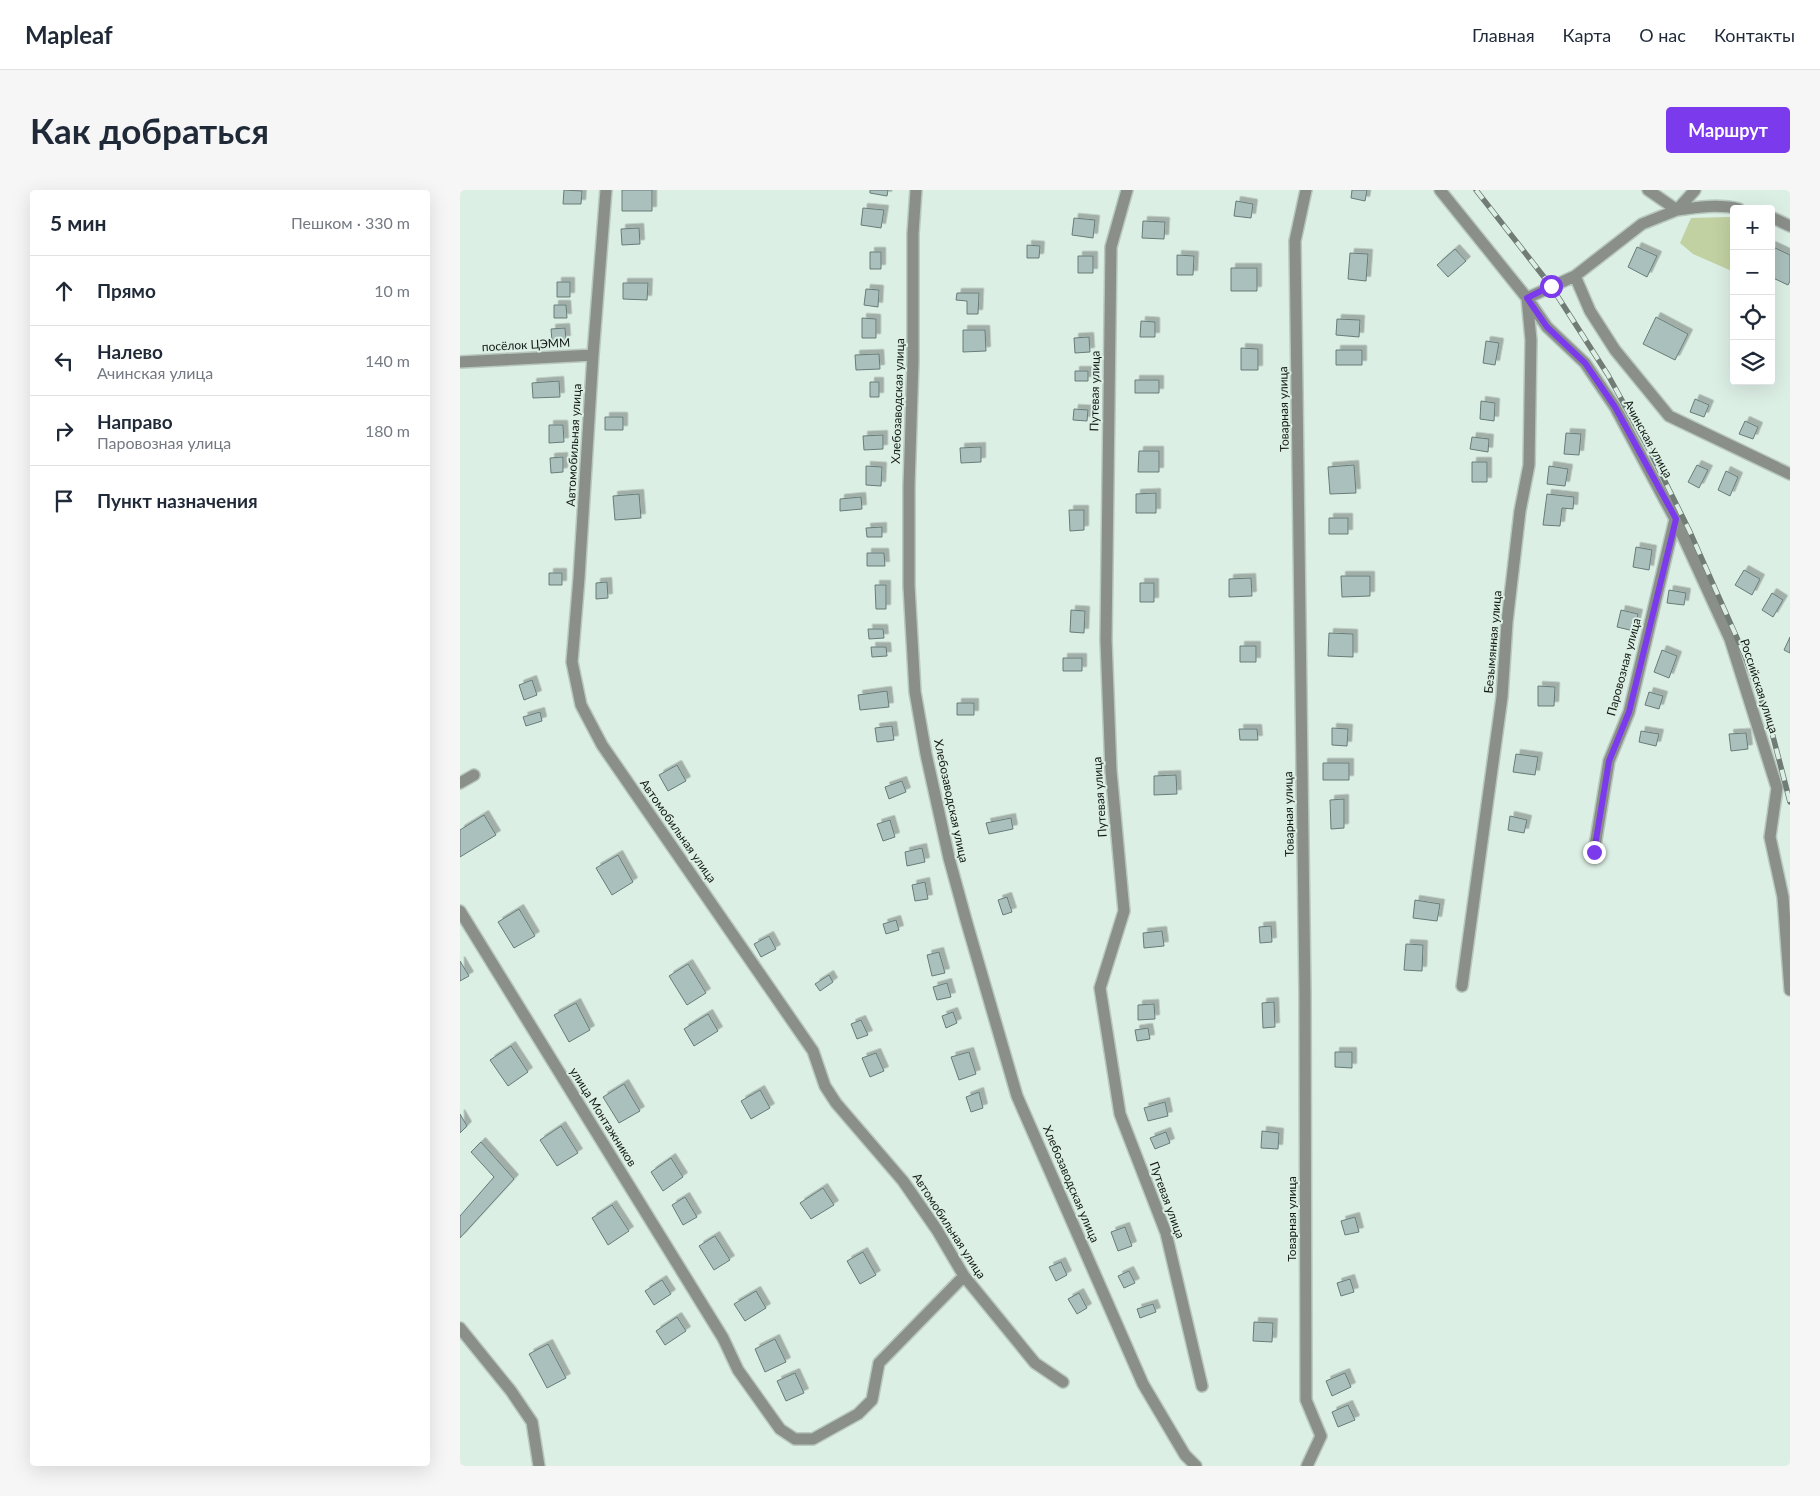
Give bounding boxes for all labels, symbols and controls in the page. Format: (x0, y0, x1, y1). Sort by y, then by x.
text: Mapleaf (25, 20, 113, 49)
text: Главная (1472, 24, 1535, 46)
text: Карта (1563, 24, 1611, 46)
text: О нас (1639, 24, 1686, 46)
text: Контакты (1714, 24, 1795, 46)
button: Маршрут (1666, 107, 1790, 153)
text: Как добраться (30, 109, 269, 151)
map controls (1730, 205, 1775, 385)
button: + (1730, 205, 1775, 250)
text: 5 мин (50, 210, 107, 235)
text: Пешком · 330 m (291, 213, 410, 232)
button: − (1730, 250, 1775, 295)
route start (1540, 275, 1563, 298)
icon: ahead (50, 277, 78, 305)
text: Прямо (97, 279, 156, 302)
text: 10 m (374, 281, 410, 300)
button: locate (1730, 295, 1775, 340)
street label: посёлок ЦЭММ (481, 335, 570, 354)
street label: Хлебозаводская улица (888, 338, 907, 464)
text: Налево (97, 340, 163, 363)
button: layers (1730, 340, 1775, 385)
icon: left (50, 347, 78, 375)
street label: Путевая улица (1086, 350, 1103, 431)
text: 140 m (365, 351, 410, 370)
text: Ачинская улица (97, 363, 213, 382)
street label: Товарная улица (1275, 366, 1292, 452)
street label: Автомобильная улица (563, 383, 584, 507)
street label: Ачинская улица (1621, 397, 1676, 481)
text: Направо (97, 410, 173, 433)
icon: right (50, 417, 78, 445)
text: 180 m (365, 421, 410, 440)
text: Паровозная улица (97, 433, 231, 452)
icon: arrive (50, 487, 78, 515)
text: Пункт назначения (97, 489, 258, 512)
street label: Безымянная улица (1481, 590, 1504, 694)
street label: Паровозная улица (1603, 616, 1644, 717)
street label: Российская улица (1737, 637, 1782, 735)
street label: Хлебозаводская улица (931, 738, 972, 864)
street label: Путевая улица (1089, 756, 1110, 838)
street label: Товарная улица (1280, 771, 1297, 857)
street label: Автомобильная улица (637, 776, 720, 885)
route end (1583, 841, 1606, 864)
street label: улица Монтажников (567, 1064, 640, 1169)
street label: Хлебозаводская улица (1040, 1123, 1103, 1245)
street label: Путевая улица (1147, 1159, 1188, 1240)
street label: Автомобильная улица (910, 1170, 989, 1281)
street label: Товарная улица (1284, 1176, 1299, 1262)

